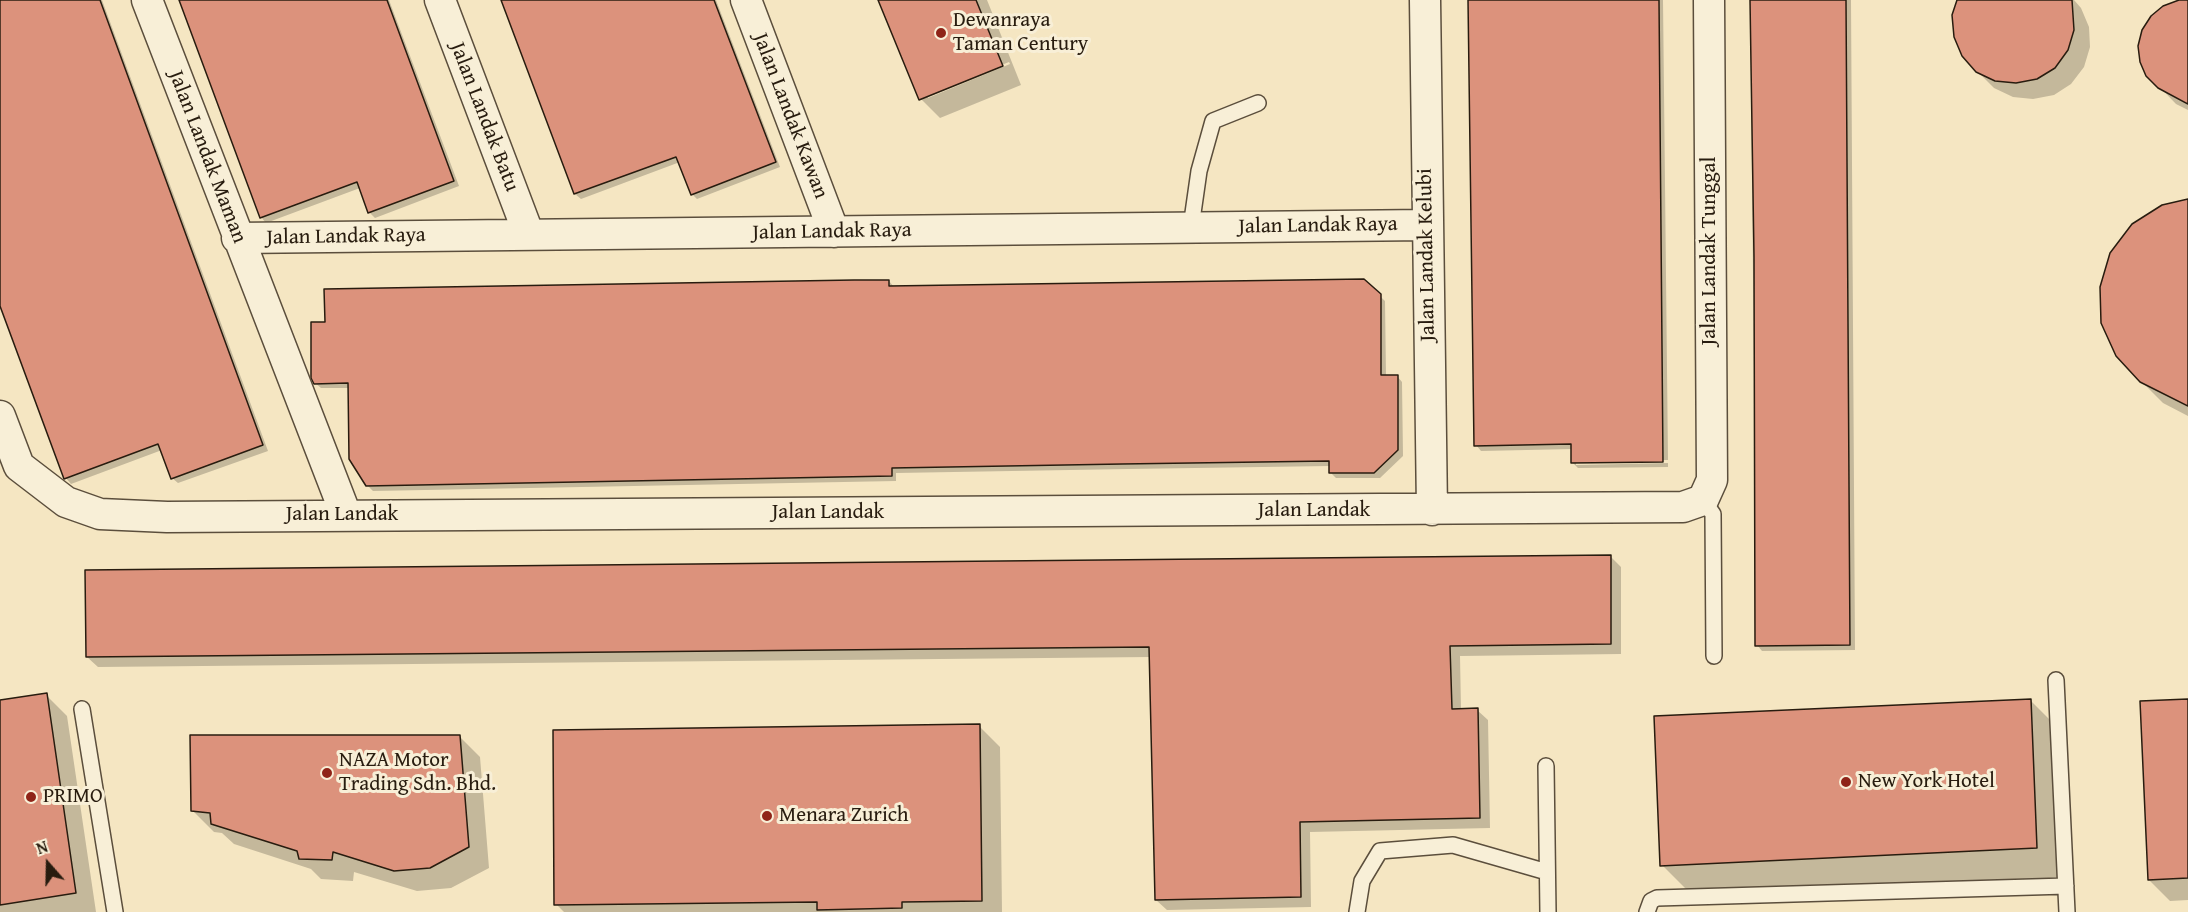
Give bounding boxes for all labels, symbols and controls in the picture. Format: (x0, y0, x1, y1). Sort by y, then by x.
place label: Dewanraya Taman Century (953, 8, 1088, 58)
marker: Dewanraya Taman Century (934, 26, 948, 40)
street label: Jalan Landak Kawan (747, 30, 833, 202)
street label: Jalan Landak Batu (444, 39, 524, 195)
street label: Jalan Landak Maman (162, 67, 252, 247)
street label: Jalan Landak Tunggal (1697, 157, 1723, 345)
street label: Jalan Landak Kelubi (1413, 168, 1441, 342)
street label: Jalan Landak Raya (1238, 212, 1398, 240)
street label: Jalan Landak Raya (752, 218, 912, 246)
street label: Jalan Landak Raya (266, 223, 426, 251)
street label: Jalan Landak (1258, 498, 1370, 524)
street label: Jalan Landak (772, 500, 884, 526)
street label: Jalan Landak (286, 502, 398, 528)
place label: NAZA Motor Trading Sdn. Bhd. (339, 748, 496, 798)
marker: NAZA Motor Trading Sdn. Bhd. (320, 766, 334, 780)
place label: New York Hotel (1858, 769, 1995, 795)
marker: New York Hotel (1839, 775, 1853, 789)
place label: PRIMO (43, 784, 103, 810)
marker: PRIMO (24, 790, 38, 804)
place label: Menara Zurich (779, 803, 909, 829)
marker: Menara Zurich (760, 809, 774, 823)
north arrow (18, 834, 78, 894)
text: N (33, 834, 51, 860)

